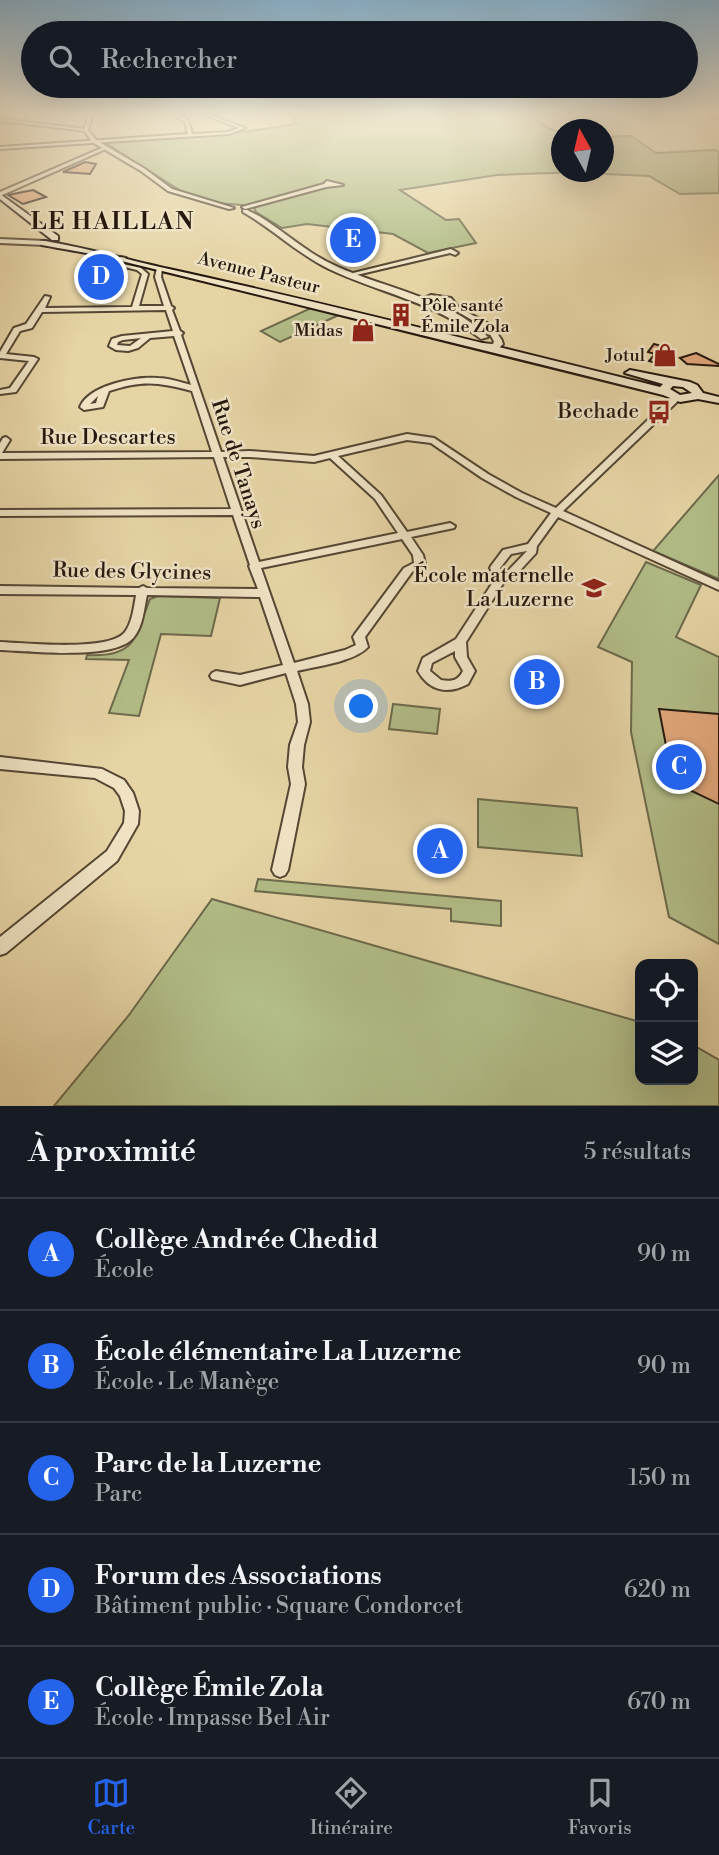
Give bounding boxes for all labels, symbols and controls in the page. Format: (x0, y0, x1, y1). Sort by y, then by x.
search box (21, 21, 698, 98)
icon: search (45, 41, 83, 79)
text: Rechercher (101, 44, 237, 76)
north arrow (551, 119, 614, 182)
district label: LE HAILLAN (31, 208, 195, 236)
pin: E (330, 214, 376, 266)
street label: Avenue Pasteur (195, 246, 323, 299)
pin: D (78, 251, 124, 303)
place label: Pôle santé Émile Zola (421, 294, 510, 338)
building icon: Pôle santé Émile Zola (387, 301, 415, 329)
shop icon: Midas (349, 316, 377, 344)
place label: Midas (294, 319, 343, 342)
shop icon: Jotul (651, 341, 679, 369)
place label: Jotul (604, 344, 646, 367)
street label: Rue de Tanays (205, 396, 271, 532)
bus stop icon: Bechade (645, 398, 673, 426)
place label: Bechade (557, 399, 639, 425)
street label: Rue Descartes (40, 425, 176, 451)
street label: Rue des Glycines (52, 558, 212, 586)
place label: École maternelle La Luzerne (413, 561, 574, 613)
school or university icon: École maternelle La Luzerne (580, 574, 608, 602)
pin: B (514, 656, 560, 708)
your location (344, 689, 378, 723)
pin: C (656, 741, 702, 793)
pin: A (417, 825, 463, 877)
map controls (635, 959, 698, 1085)
button: locate (635, 959, 698, 1022)
button: layers (635, 1022, 698, 1085)
text: À proximité (28, 1133, 196, 1171)
text: 5 résultats (584, 1138, 691, 1166)
text: Collège Andrée Chedid (95, 1224, 378, 1256)
text: A (43, 1240, 59, 1268)
text: 90 m (637, 1240, 691, 1268)
text: École (95, 1256, 154, 1284)
text: École élémentaire La Luzerne (95, 1336, 461, 1368)
text: B (42, 1352, 60, 1380)
text: 90 m (637, 1352, 691, 1380)
text: École · Le Manège (95, 1368, 279, 1396)
text: Parc de la Luzerne (95, 1448, 321, 1480)
text: C (43, 1464, 59, 1492)
text: 150 m (628, 1464, 691, 1492)
text: Parc (95, 1480, 142, 1508)
text: Forum des Associations (95, 1560, 382, 1592)
text: D (42, 1576, 60, 1604)
text: 620 m (624, 1576, 691, 1604)
text: Bâtiment public · Square Condorcet (95, 1592, 463, 1620)
text: Collège Émile Zola (95, 1672, 324, 1704)
text: E (43, 1688, 59, 1716)
text: 670 m (627, 1688, 691, 1716)
text: École · Impasse Bel Air (95, 1704, 330, 1732)
tab: Carte (88, 1774, 135, 1840)
tab: Itinéraire (310, 1774, 393, 1840)
tab: Favoris (568, 1774, 632, 1840)

